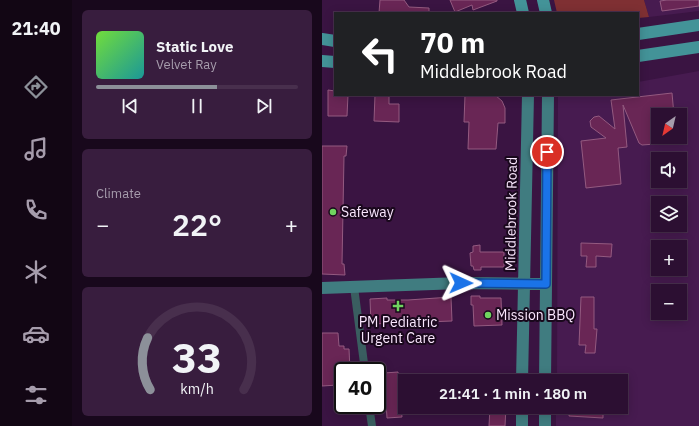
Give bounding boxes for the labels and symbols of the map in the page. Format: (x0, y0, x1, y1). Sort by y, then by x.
north arrow (651, 108, 687, 144)
pin (530, 135, 564, 169)
street label: Middlebrook Road (501, 157, 521, 271)
place label: Safeway (341, 203, 394, 221)
marker: Safeway (328, 207, 338, 217)
position arrow (440, 262, 482, 304)
marker: PM Pediatric Urgent Care (392, 300, 404, 312)
place label: Mission BBQ (496, 306, 575, 324)
marker: Mission BBQ (483, 310, 493, 320)
place label: PM Pediatric Urgent Care (359, 313, 437, 347)
speed limit sign: 40 (334, 362, 386, 414)

